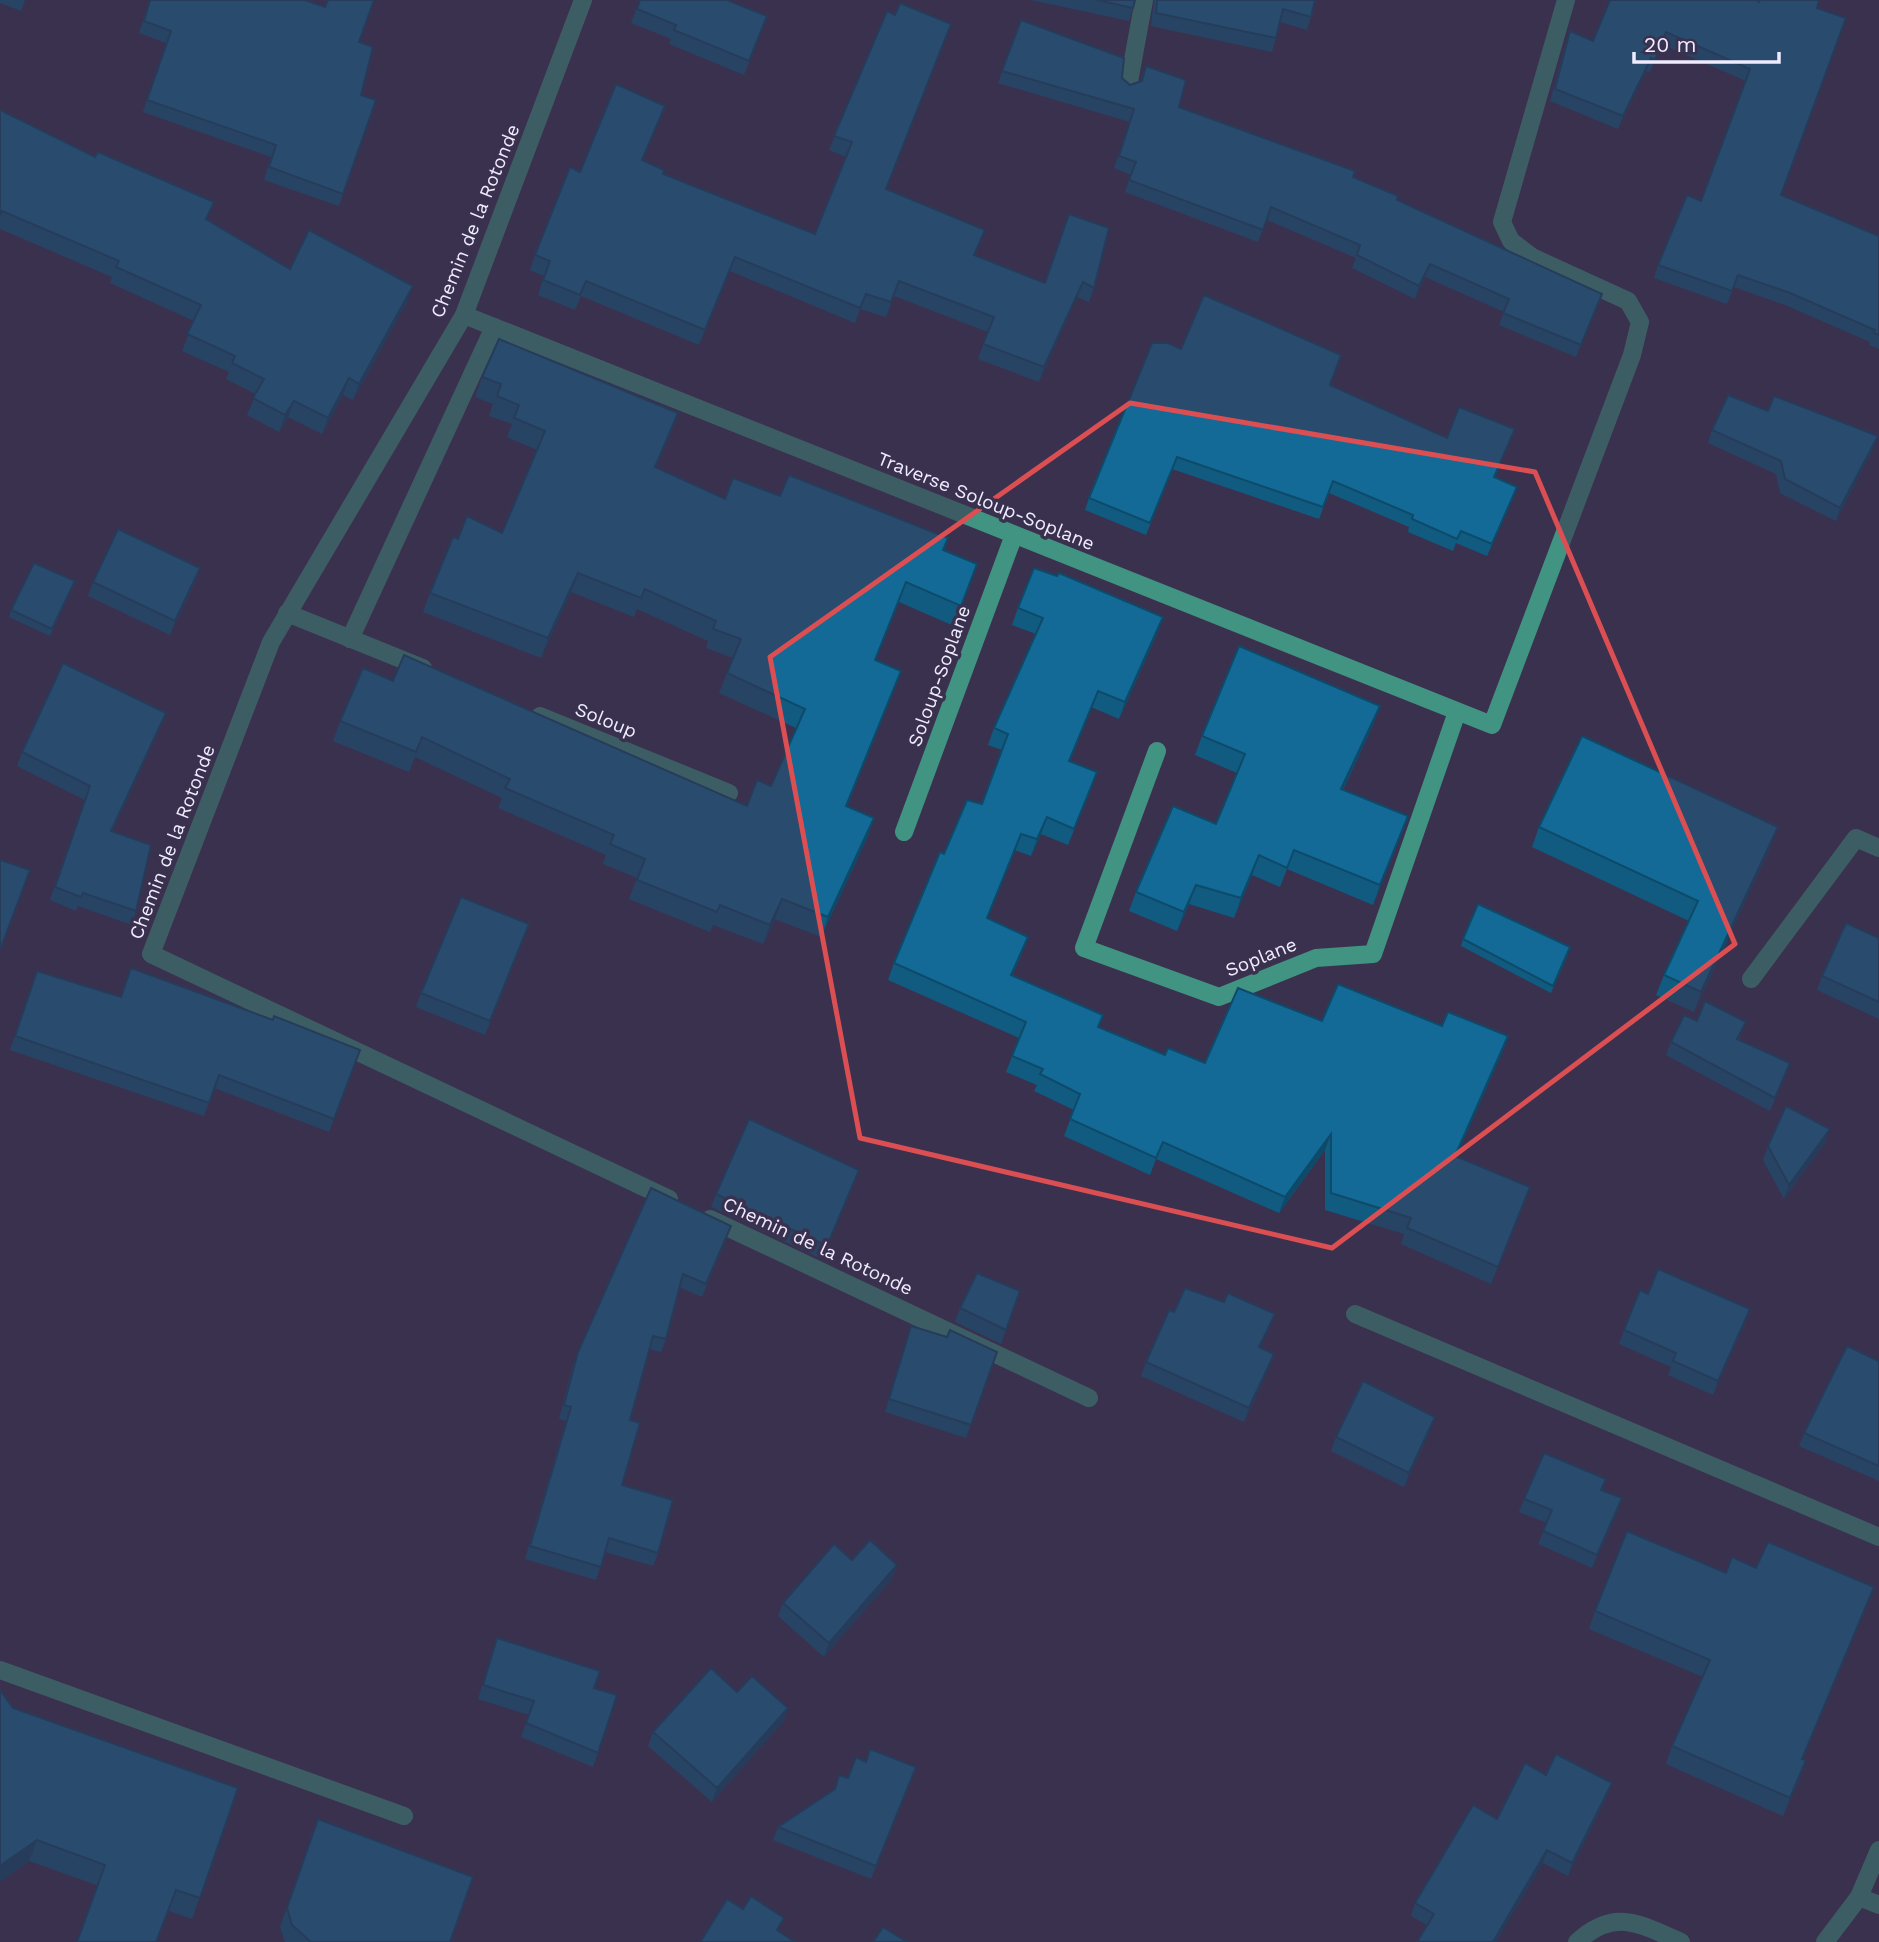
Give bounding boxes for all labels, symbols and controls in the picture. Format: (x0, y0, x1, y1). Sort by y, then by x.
scale bar (1634, 21, 1779, 65)
text: 20 m (1644, 32, 1696, 57)
street label: Chemin de la Rotonde (426, 121, 524, 321)
street label: Traverse Soloup-Soplane (874, 447, 1098, 555)
street label: Soloup-Soplane (903, 602, 975, 750)
street label: Soloup (572, 697, 640, 743)
street label: Chemin de la Rotonde (124, 741, 220, 943)
street label: Soplane (1222, 932, 1300, 982)
street label: Chemin de la Rotonde (719, 1192, 917, 1300)

